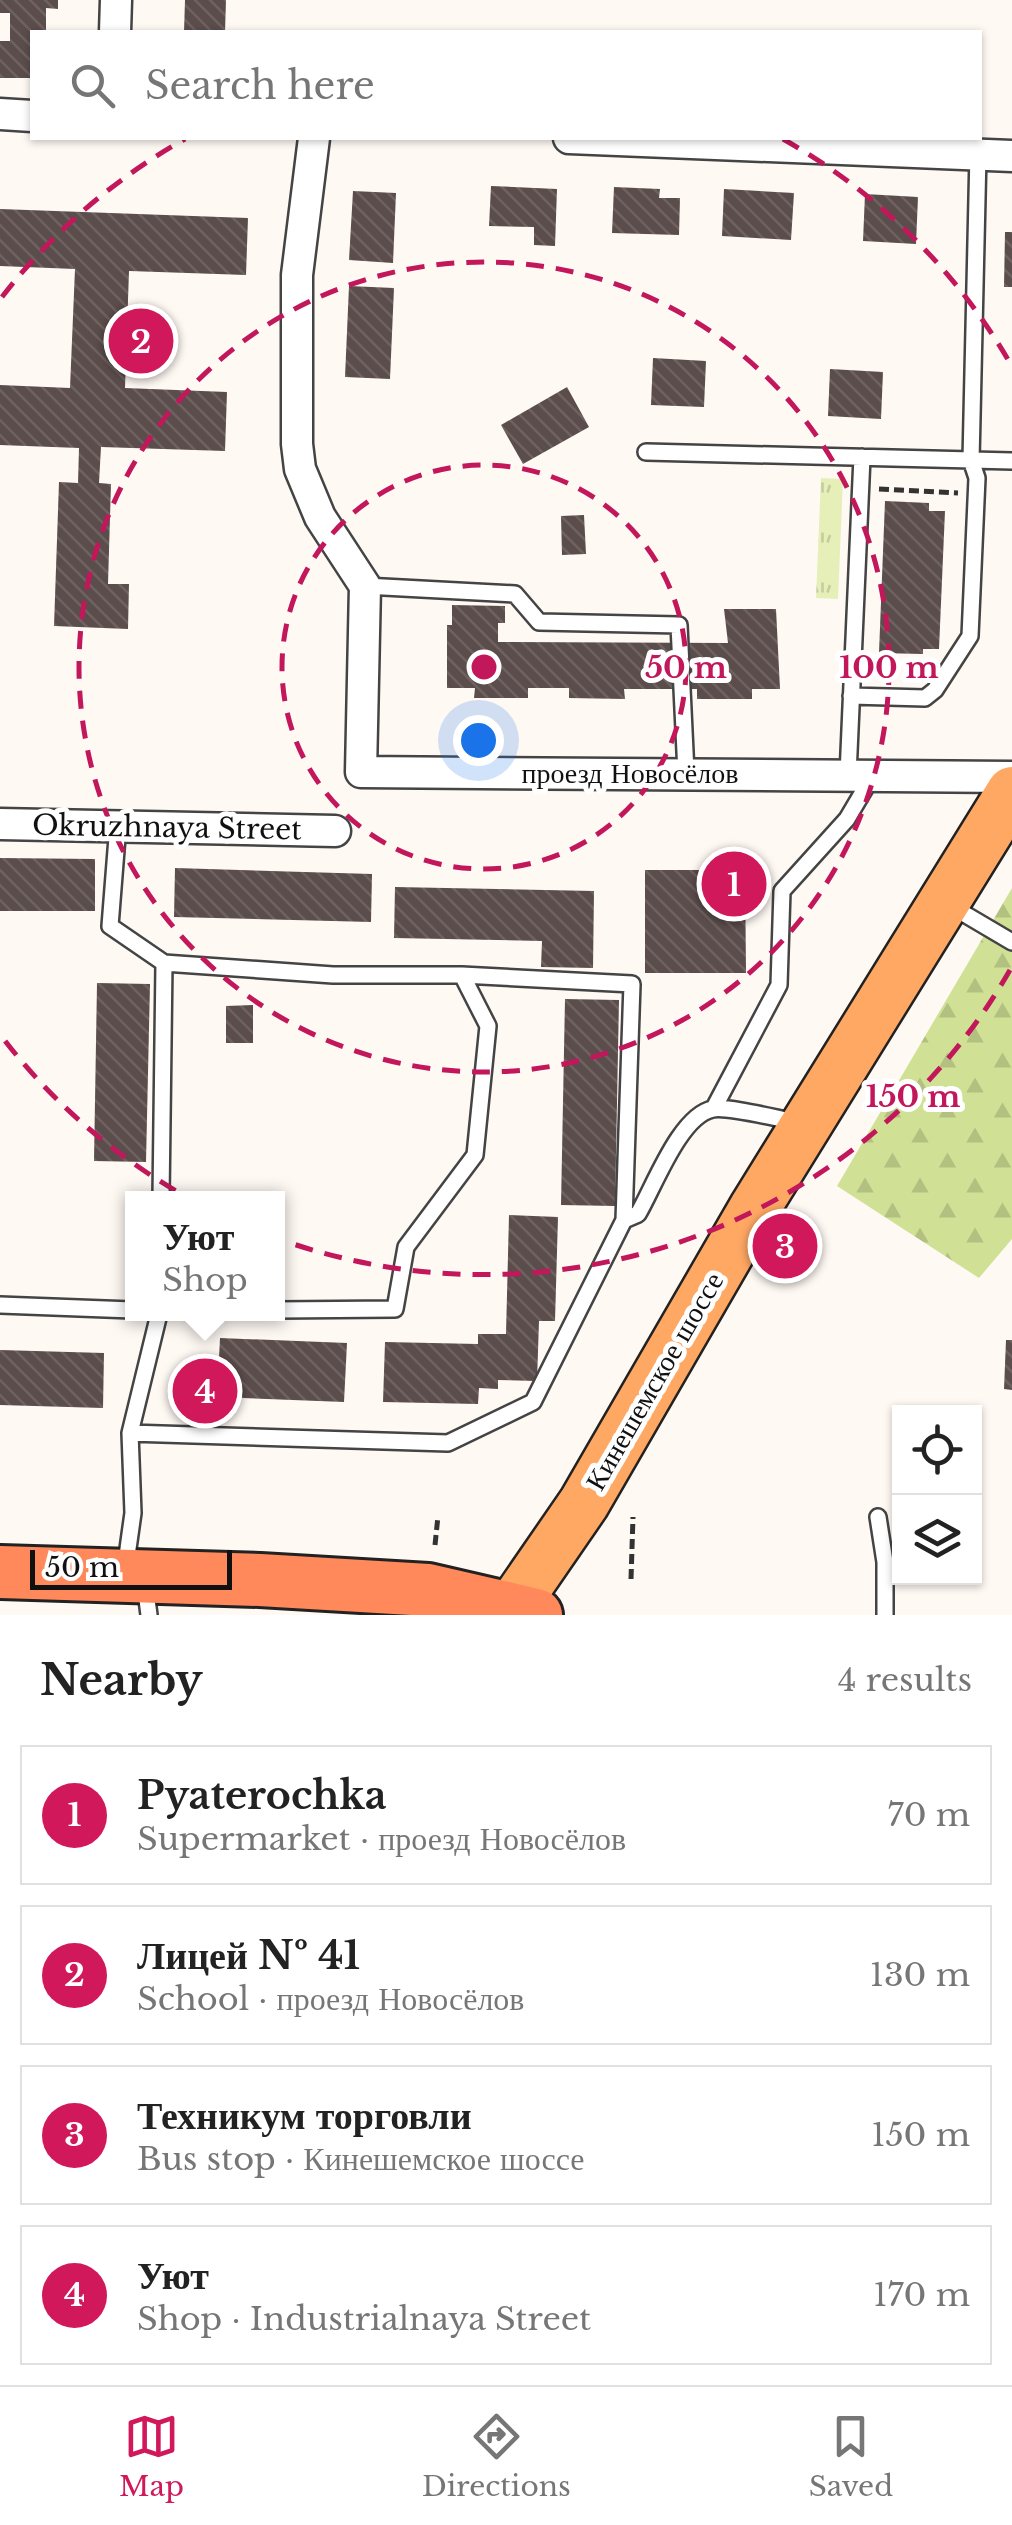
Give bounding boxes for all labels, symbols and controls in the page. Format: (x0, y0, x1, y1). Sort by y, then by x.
search box (30, 30, 982, 140)
icon: search (65, 58, 120, 113)
text: Search here (145, 62, 375, 109)
pin: 2 (108, 304, 174, 378)
centre of rings (466, 649, 502, 685)
text: 50 m (645, 649, 727, 686)
text: 100 m (839, 649, 939, 686)
your location (453, 715, 504, 766)
street label: проезд Новосёлов (522, 756, 738, 791)
street label: Okruzhnaya Street (32, 808, 303, 847)
pin: 1 (702, 846, 766, 922)
text: 150 m (866, 1078, 960, 1115)
popup (125, 1191, 285, 1321)
pin: 3 (752, 1208, 818, 1284)
text: Уют (162, 1213, 234, 1260)
text: Shop (162, 1260, 248, 1300)
street label: Кинешемское шоссе (578, 1266, 731, 1497)
pin: 4 (172, 1354, 238, 1428)
map controls (892, 1405, 982, 1585)
button: locate (892, 1405, 982, 1495)
button: layers (892, 1495, 982, 1585)
scale bar (30, 1545, 232, 1590)
text: 50 m (45, 1550, 119, 1585)
text: Nearby (40, 1654, 203, 1706)
text: 4 results (838, 1660, 972, 1700)
text: Pyaterochka (137, 1772, 387, 1819)
text: 1 (68, 1795, 81, 1835)
text: 70 m (888, 1795, 970, 1835)
text: Supermarket · проезд Новосёлов (137, 1819, 626, 1859)
text: Лицей № 41 (137, 1932, 360, 1979)
text: 2 (64, 1955, 85, 1995)
text: 130 m (870, 1955, 970, 1995)
text: School · проезд Новосёлов (137, 1979, 524, 2019)
text: Техникум торговли (137, 2092, 472, 2139)
text: 3 (64, 2115, 85, 2155)
text: 150 m (871, 2115, 970, 2155)
text: Bus stop · Кинешемское шоссе (137, 2139, 585, 2179)
text: Уют (137, 2252, 209, 2299)
text: 4 (64, 2275, 85, 2315)
text: 170 m (873, 2275, 970, 2315)
text: Shop · Industrialnaya Street (137, 2299, 591, 2339)
tab: Map (119, 2409, 184, 2504)
tab: Directions (422, 2409, 571, 2504)
tab: Saved (809, 2409, 893, 2504)

